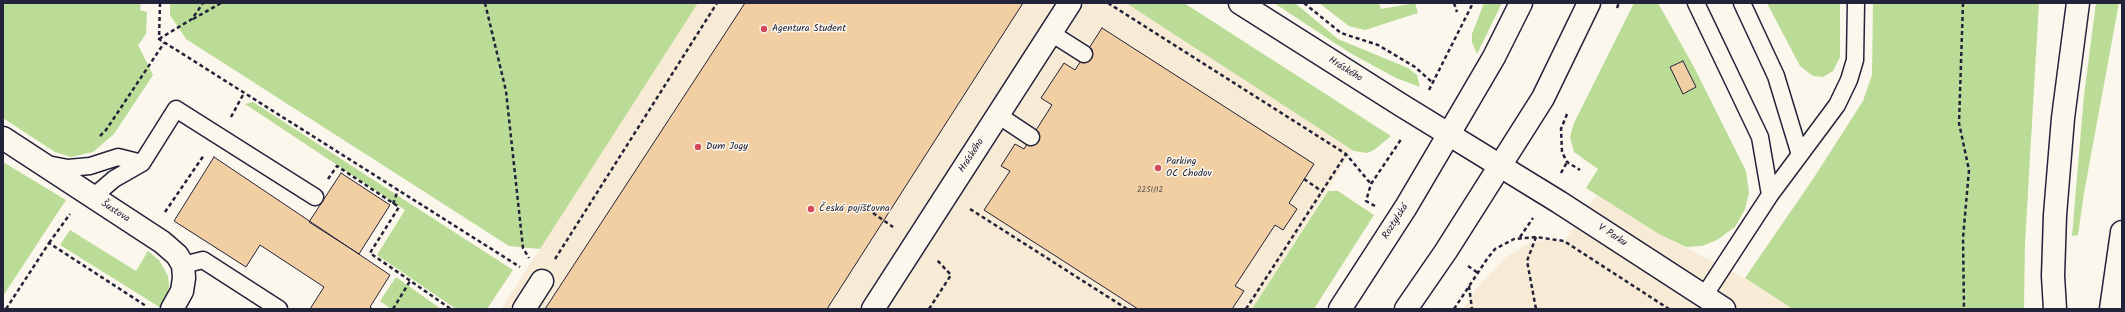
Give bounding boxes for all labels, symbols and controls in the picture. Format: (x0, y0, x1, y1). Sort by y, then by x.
place label: Agentura Student (772, 23, 846, 35)
marker: Agentura Student (759, 24, 769, 34)
street label: Hráského (1326, 55, 1364, 85)
street label: Hráského (957, 137, 987, 175)
place label: Dum Jogy (706, 141, 748, 153)
marker: Dum Jogy (693, 142, 703, 152)
place label: Parking OC Chodov (1166, 156, 1212, 180)
marker: Parking OC Chodov (1153, 163, 1163, 173)
house number: 2251/12 (1137, 186, 1163, 196)
street label: Šustova (98, 198, 132, 226)
street label: Roztylská (1380, 202, 1412, 242)
place label: Česká pojišťovna (819, 203, 890, 215)
marker: Česká pojišťovna (806, 204, 816, 214)
street label: V Parku (1595, 222, 1629, 250)

